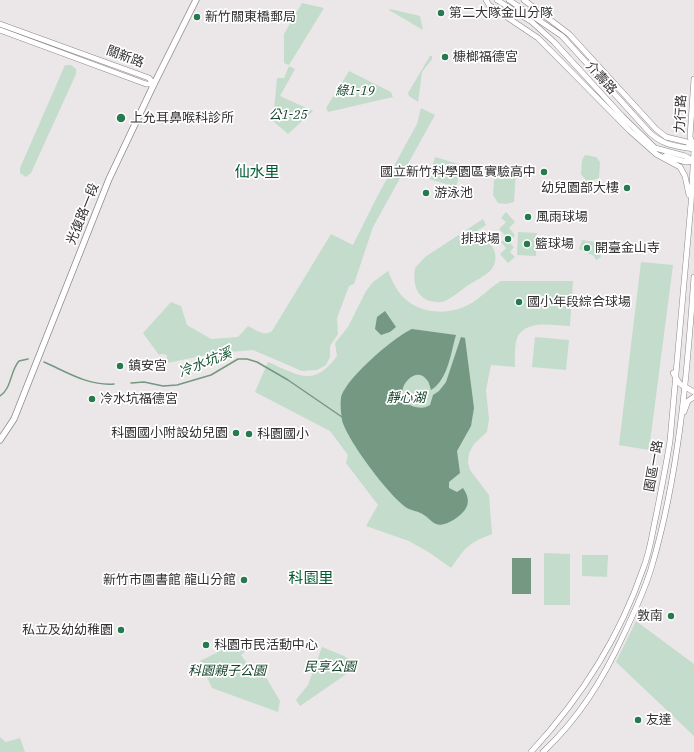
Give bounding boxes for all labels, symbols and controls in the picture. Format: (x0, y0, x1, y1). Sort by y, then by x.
place label: 第二大隊金山分隊 (449, 5, 553, 21)
marker: 第二大隊金山分隊 (436, 8, 446, 18)
place label: 新竹關東橋郵局 (205, 9, 296, 25)
marker: 新竹關東橋郵局 (192, 12, 202, 22)
street label: 關新路 (104, 43, 146, 71)
place label: 槺榔福德宮 (453, 49, 518, 65)
marker: 槺榔福德宮 (440, 52, 450, 62)
street label: 介壽路 (582, 58, 620, 98)
park label: 綠1-19 (335, 83, 375, 99)
street label: 力行路 (672, 94, 690, 134)
park label: 公1-25 (268, 107, 308, 123)
place label: 上允耳鼻喉科診所 (130, 110, 234, 126)
marker: 上允耳鼻喉科診所 (115, 112, 127, 124)
district label: 仙水里 (235, 164, 279, 182)
place label: 國立新竹科學園區實驗高中 (380, 164, 536, 180)
marker: 國立新竹科學園區實驗高中 (539, 167, 549, 177)
place label: 幼兒園部大樓 (541, 180, 619, 196)
street label: 光復路一段 (64, 181, 102, 247)
marker: 幼兒園部大樓 (622, 183, 632, 193)
place label: 游泳池 (434, 185, 473, 201)
marker: 游泳池 (421, 188, 431, 198)
place label: 風雨球場 (536, 209, 588, 225)
marker: 風雨球場 (523, 212, 533, 222)
place label: 排球場 (461, 231, 500, 247)
marker: 排球場 (503, 234, 513, 244)
place label: 籃球場 (535, 236, 574, 252)
marker: 籃球場 (522, 239, 532, 249)
place label: 開臺金山寺 (595, 240, 660, 256)
marker: 開臺金山寺 (582, 243, 592, 253)
place label: 國小年段綜合球場 (527, 294, 631, 310)
marker: 國小年段綜合球場 (514, 297, 524, 307)
water label: 冷水坑溪 (176, 345, 234, 381)
place label: 鎮安宮 (128, 358, 167, 374)
marker: 鎮安宮 (115, 361, 125, 371)
park label: 靜心湖 (387, 390, 425, 406)
place label: 冷水坑福德宮 (100, 391, 178, 407)
marker: 冷水坑福德宮 (87, 394, 97, 404)
place label: 科園國小附設幼兒園 (111, 425, 228, 441)
place label: 科園國小 (257, 426, 309, 442)
marker: 科園國小附設幼兒園 (231, 428, 241, 438)
marker: 科園國小 (244, 429, 254, 439)
street label: 園區一路 (642, 439, 666, 493)
district label: 科園里 (289, 570, 333, 588)
place label: 新竹市圖書館 龍山分館 (103, 572, 236, 588)
marker: 新竹市圖書館 龍山分館 (239, 575, 249, 585)
place label: 敦南 (637, 608, 663, 624)
marker: 敦南 (666, 611, 676, 621)
place label: 私立及幼幼稚園 (22, 622, 113, 638)
marker: 私立及幼幼稚園 (116, 625, 126, 635)
place label: 科園市民活動中心 (214, 637, 318, 653)
marker: 科園市民活動中心 (201, 640, 211, 650)
park label: 民享公園 (304, 659, 356, 675)
park label: 科園親子公園 (188, 663, 266, 679)
place label: 友達 (646, 712, 672, 728)
marker: 友達 (633, 715, 643, 725)

